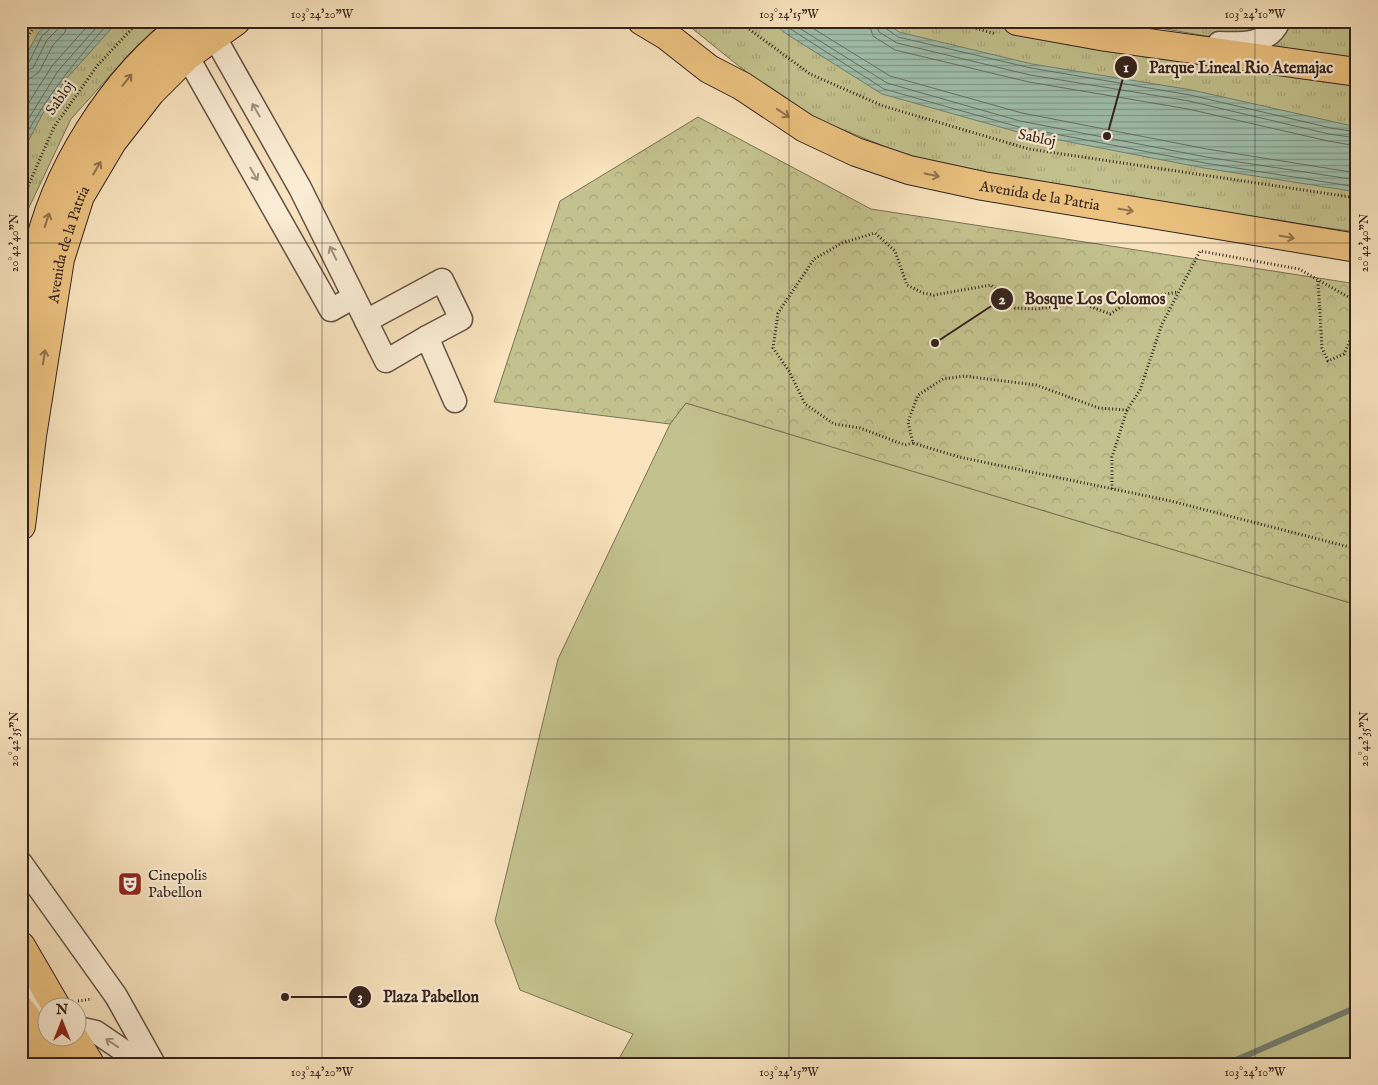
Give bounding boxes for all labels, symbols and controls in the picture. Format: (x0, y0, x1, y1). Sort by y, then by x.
text: 103°24'20"W (291, 7, 354, 22)
text: 103°24'15"W (759, 7, 819, 22)
text: 103°24'10"W (1224, 7, 1286, 22)
callout: Parque Lineal Rio Atemajac (1114, 52, 1343, 83)
text: 1 (1123, 58, 1129, 77)
text: Parque Lineal Rio Atemajac (1149, 59, 1333, 79)
one-way arrow (121, 74, 132, 87)
street label: Sabloj (41, 77, 79, 119)
one-way arrow (251, 103, 260, 118)
one-way arrow (776, 108, 790, 118)
street label: Sabloj (1017, 125, 1057, 151)
one-way arrow (92, 162, 102, 176)
one-way arrow (249, 167, 259, 182)
one-way arrow (924, 171, 940, 180)
street label: Avenida de la Patria (977, 176, 1102, 215)
street label: Avenida de la Patria (44, 182, 94, 305)
one-way arrow (1118, 206, 1134, 216)
text: 20°42'40"N (7, 213, 22, 272)
one-way arrow (42, 213, 52, 229)
text: 20°42'40"N (1357, 213, 1372, 272)
one-way arrow (1278, 232, 1294, 242)
one-way arrow (327, 246, 337, 261)
callout: Bosque Los Colomos (990, 283, 1175, 314)
text: 2 (998, 290, 1006, 309)
text: Bosque Los Colomos (1025, 290, 1166, 310)
one-way arrow (40, 349, 50, 365)
text: 20°42'35"N (7, 711, 22, 767)
text: 20°42'35"N (1357, 711, 1372, 767)
place label: Cinepolis Pabellon (148, 866, 207, 902)
theatre icon: Cinepolis Pabellon (117, 871, 143, 897)
callout: Plaza Pabellon (348, 981, 489, 1012)
text: 3 (357, 988, 363, 1007)
text: Plaza Pabellon (383, 988, 480, 1008)
north arrow (38, 998, 88, 1048)
text: N (55, 1001, 68, 1019)
one-way arrow (105, 1037, 119, 1047)
text: 103°24'20"W (291, 1065, 354, 1080)
text: 103°24'15"W (759, 1065, 819, 1080)
text: 103°24'10"W (1224, 1065, 1286, 1080)

